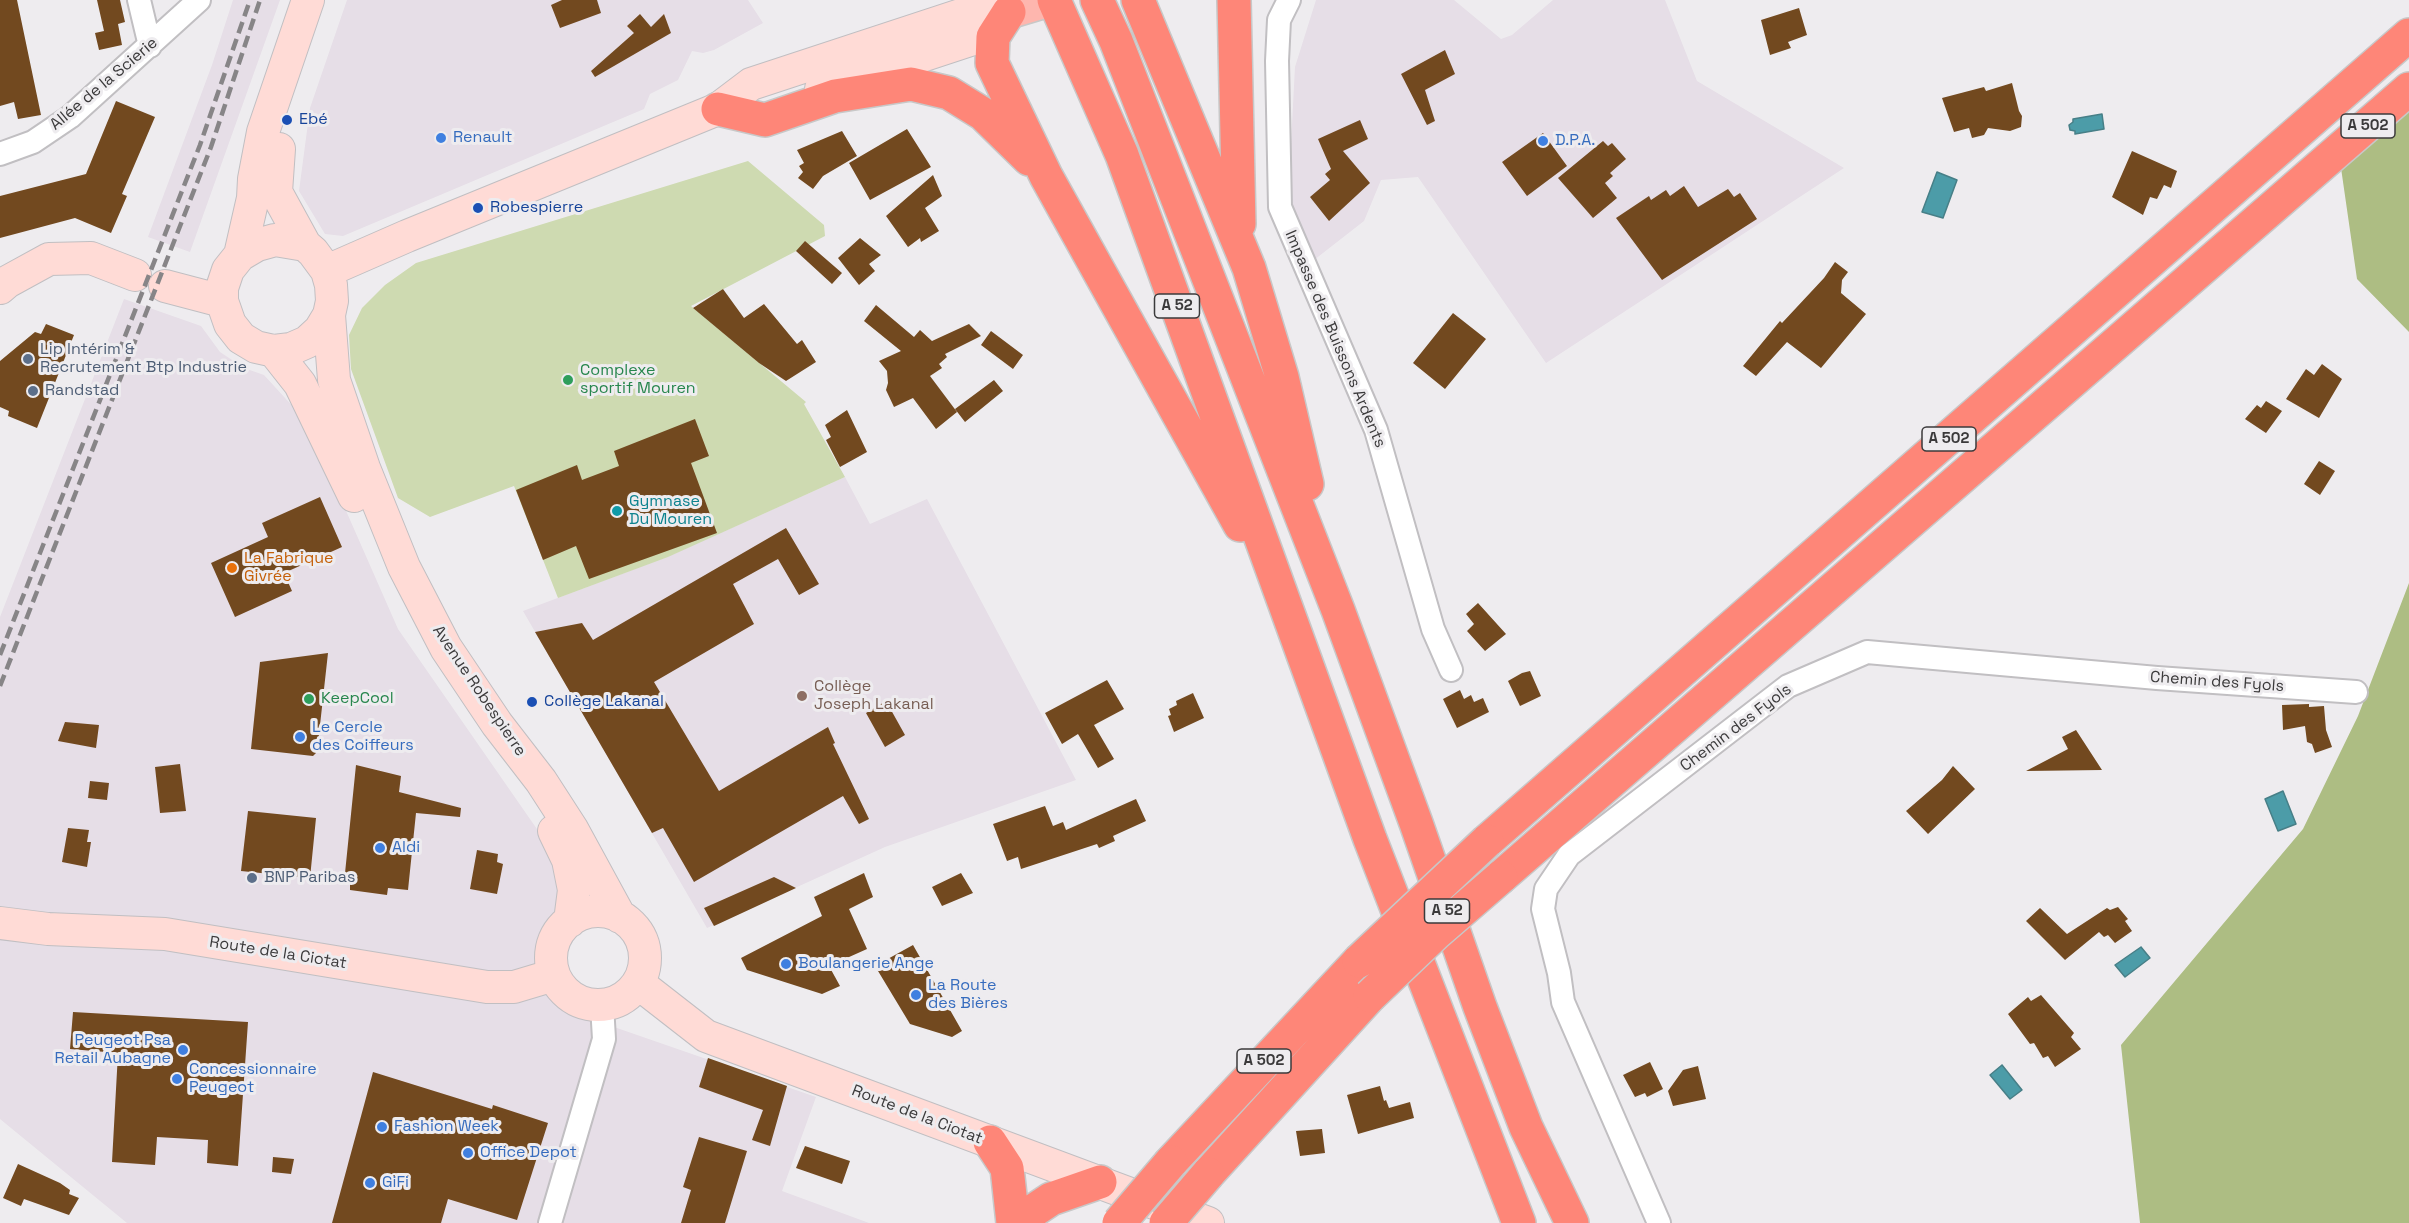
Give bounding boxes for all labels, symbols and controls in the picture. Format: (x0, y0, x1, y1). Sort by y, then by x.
street label: Allée de la Scierie (46, 33, 162, 135)
place label: Ebé (299, 110, 328, 130)
marker: Ebé (280, 113, 294, 127)
road number: A 502 (2341, 114, 2395, 138)
place label: Renault (453, 128, 512, 148)
marker: Renault (434, 131, 448, 145)
place label: D.P.A. (1555, 131, 1595, 151)
marker: D.P.A. (1536, 134, 1550, 148)
place label: Robespierre (490, 198, 583, 218)
marker: Robespierre (471, 201, 485, 215)
street label: Impasse des Buissons Ardents (1280, 227, 1390, 451)
road number: A 52 (1154, 294, 1200, 318)
place label: Lip Intérim & Recrutement Btp Industrie (40, 340, 247, 378)
marker: Lip Intérim & Recrutement Btp Industrie (21, 352, 35, 366)
place label: Complexe sportif Mouren (580, 361, 696, 399)
marker: Complexe sportif Mouren (561, 373, 575, 387)
place label: Randstad (45, 381, 119, 401)
marker: Randstad (26, 384, 40, 398)
road number: A 502 (1922, 427, 1976, 451)
place label: Gymnase Du Mouren (629, 492, 712, 530)
marker: Gymnase Du Mouren (610, 504, 624, 518)
place label: La Fabrique Givrée (244, 549, 334, 587)
marker: La Fabrique Givrée (225, 561, 239, 575)
street label: Avenue Robespierre (428, 622, 530, 760)
street label: Chemin des Fyols (2149, 668, 2285, 696)
place label: Collège Joseph Lakanal (814, 677, 934, 715)
street label: Chemin des Fyols (1677, 680, 1795, 776)
place label: KeepCool (321, 689, 394, 709)
marker: Collège Joseph Lakanal (795, 689, 809, 703)
marker: KeepCool (302, 692, 316, 706)
place label: Collège Lakanal (544, 692, 664, 712)
marker: Collège Lakanal (525, 695, 539, 709)
place label: Le Cercle des Coiffeurs (312, 718, 414, 756)
marker: Le Cercle des Coiffeurs (293, 730, 307, 744)
place label: Aldi (392, 838, 420, 858)
marker: Aldi (373, 841, 387, 855)
place label: BNP Paribas (264, 868, 355, 888)
marker: BNP Paribas (245, 871, 259, 885)
road number: A 52 (1424, 899, 1470, 923)
street label: Route de la Ciotat (208, 933, 348, 973)
place label: Boulangerie Ange (798, 954, 934, 974)
marker: Boulangerie Ange (779, 957, 793, 971)
place label: La Route des Bières (928, 976, 1008, 1014)
marker: La Route des Bières (909, 988, 923, 1002)
place label: Peugeot Psa Retail Aubagne (55, 1031, 171, 1069)
marker: Peugeot Psa Retail Aubagne (176, 1043, 190, 1057)
road number: A 502 (1237, 1049, 1291, 1073)
place label: Concessionnaire Peugeot (189, 1060, 317, 1098)
marker: Concessionnaire Peugeot (170, 1072, 184, 1086)
street label: Route de la Ciotat (849, 1081, 985, 1149)
place label: Fashion Week (394, 1117, 499, 1137)
marker: Fashion Week (375, 1120, 389, 1134)
place label: Office Depot (480, 1143, 577, 1163)
marker: Office Depot (461, 1146, 475, 1160)
place label: GiFi (382, 1173, 409, 1193)
marker: GiFi (363, 1176, 377, 1190)

